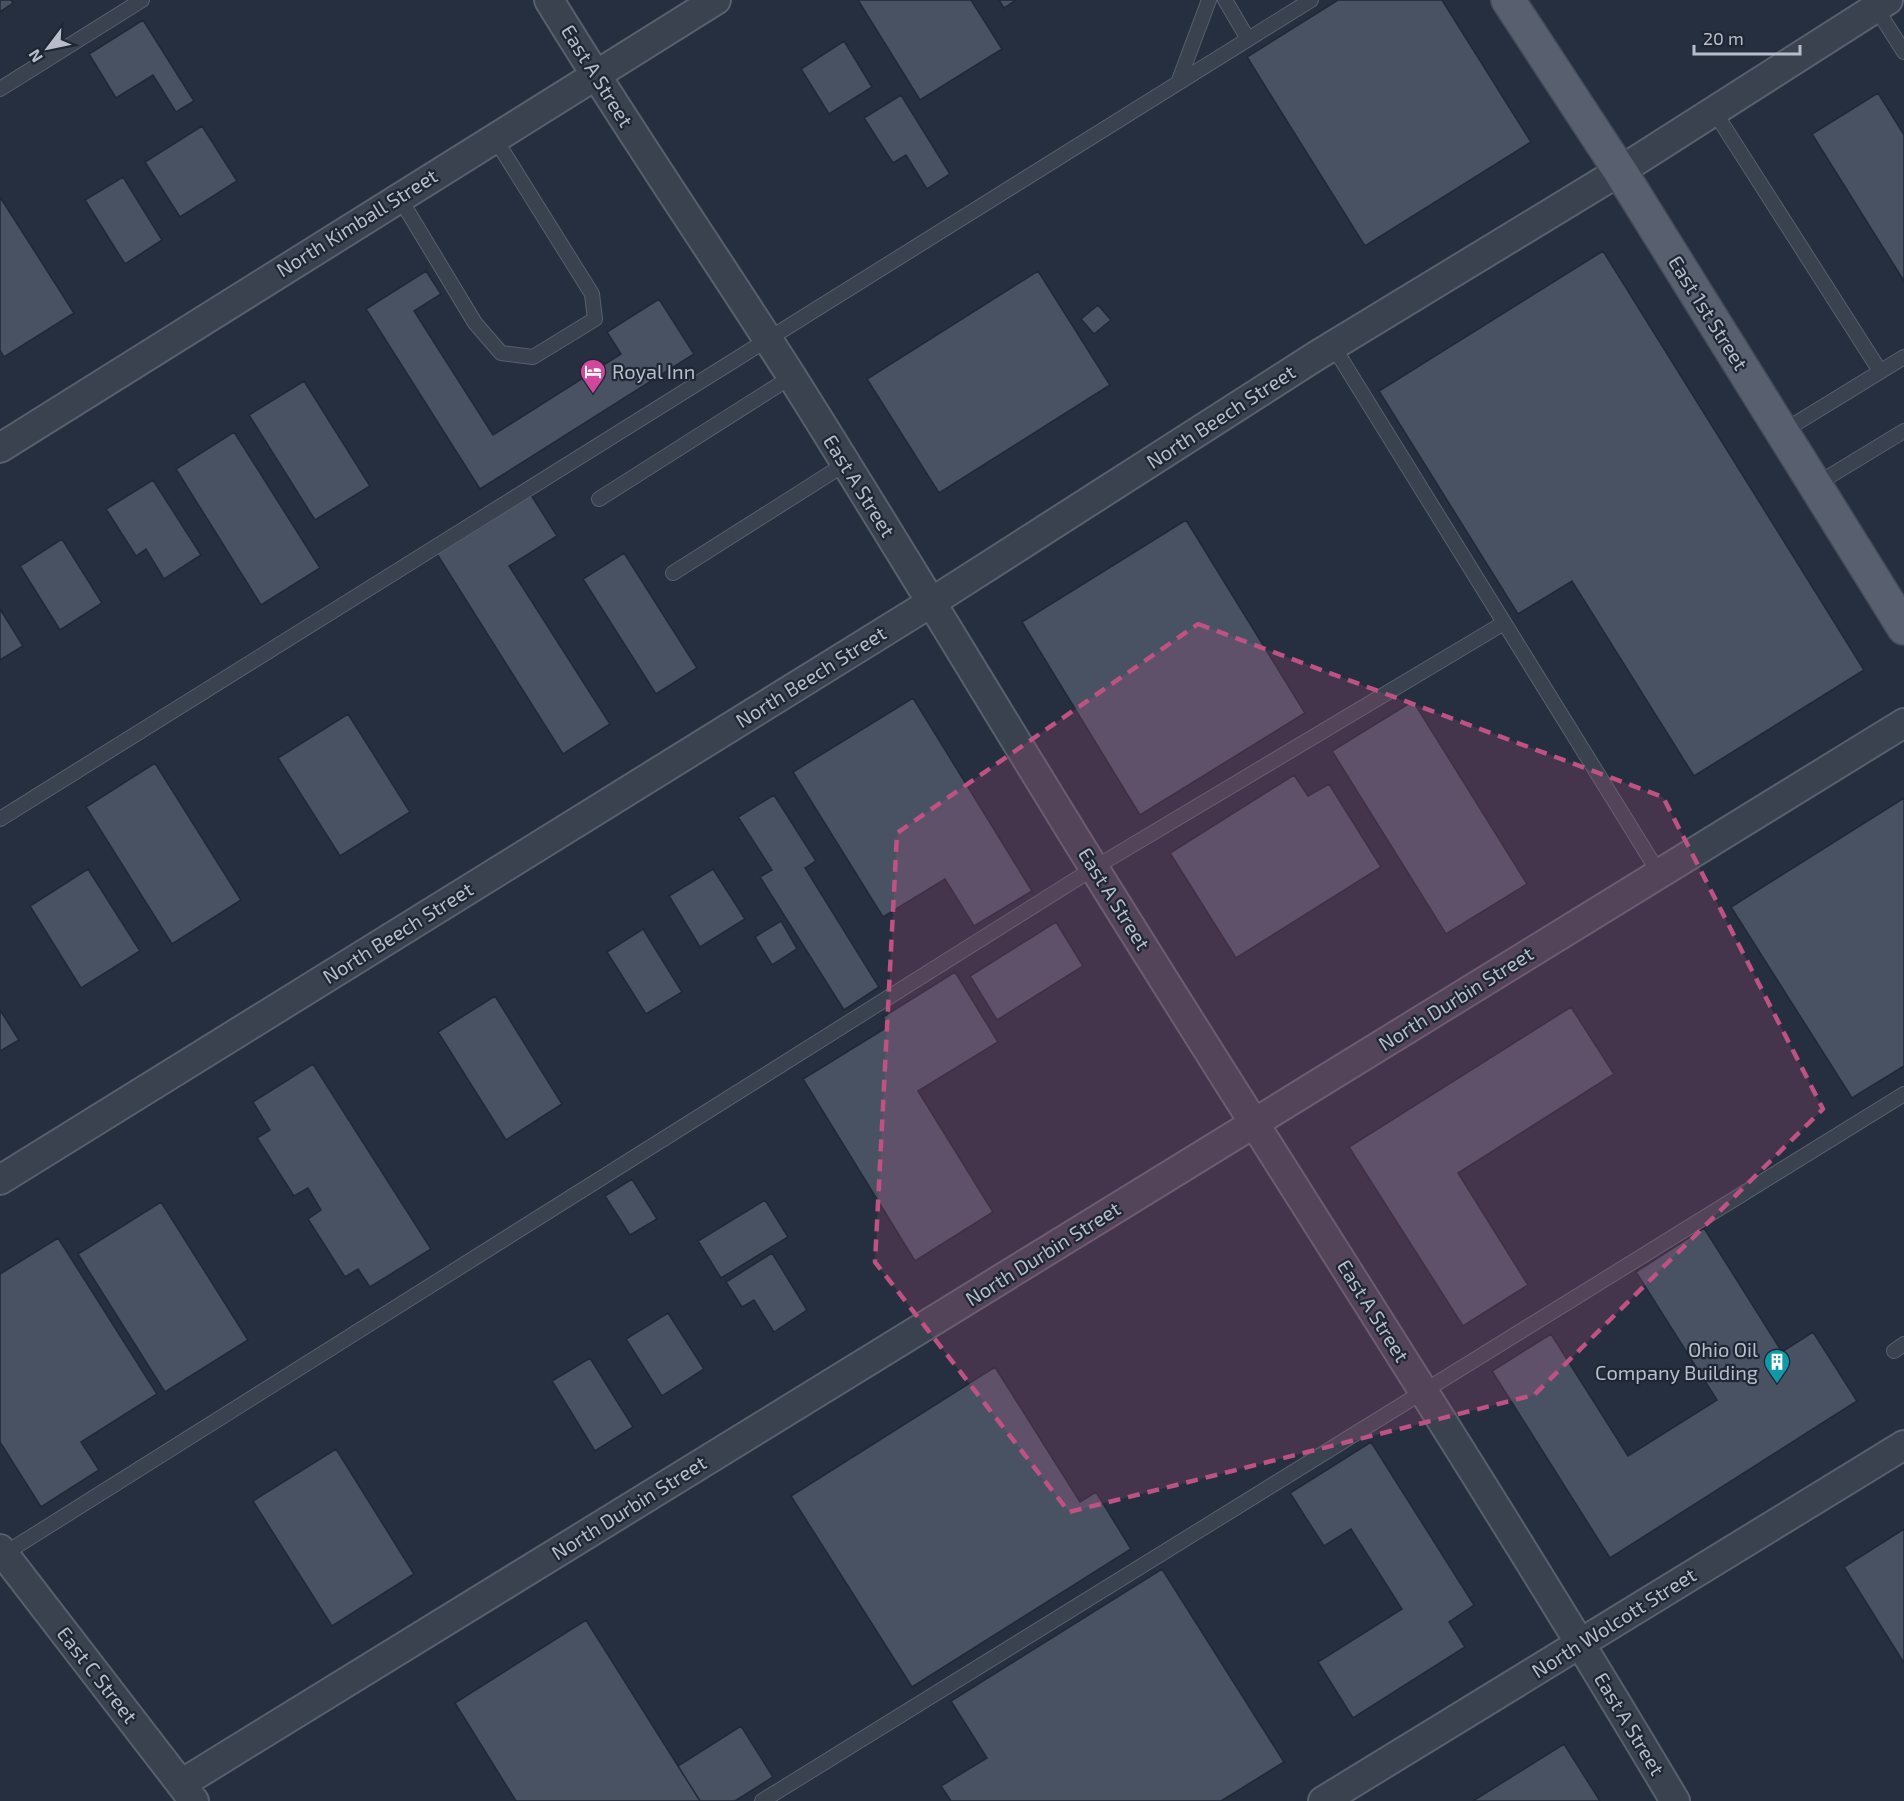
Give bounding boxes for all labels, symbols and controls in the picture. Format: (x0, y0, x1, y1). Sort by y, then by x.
north arrow (18, 18, 78, 78)
scale bar (1694, 18, 1800, 56)
street label: East A Street (557, 20, 639, 131)
text: 20 m (1703, 27, 1744, 49)
text: N (24, 46, 46, 66)
street label: North Kimball Street (272, 163, 442, 281)
street label: East 1st Street (1664, 251, 1754, 374)
hotel icon: Royal Inn (578, 357, 608, 395)
place label: Royal Inn (612, 359, 695, 383)
street label: North Beech Street (1142, 359, 1300, 473)
street label: East A Street (819, 430, 901, 541)
street label: North Beech Street (731, 620, 890, 732)
street label: East A Street (1074, 843, 1156, 954)
street label: North Beech Street (318, 876, 477, 988)
street label: North Durbin Street (1374, 941, 1538, 1055)
street label: North Durbin Street (961, 1196, 1125, 1310)
street label: East A Street (1333, 1255, 1415, 1366)
place label: Ohio Oil Company Building (1595, 1337, 1758, 1384)
building icon: Ohio Oil Company Building (1762, 1347, 1792, 1385)
street label: North Durbin Street (547, 1450, 711, 1564)
street label: North Wolcott Street (1527, 1562, 1700, 1682)
street label: East C Street (53, 1621, 143, 1728)
street label: East A Street (1590, 1668, 1670, 1780)

